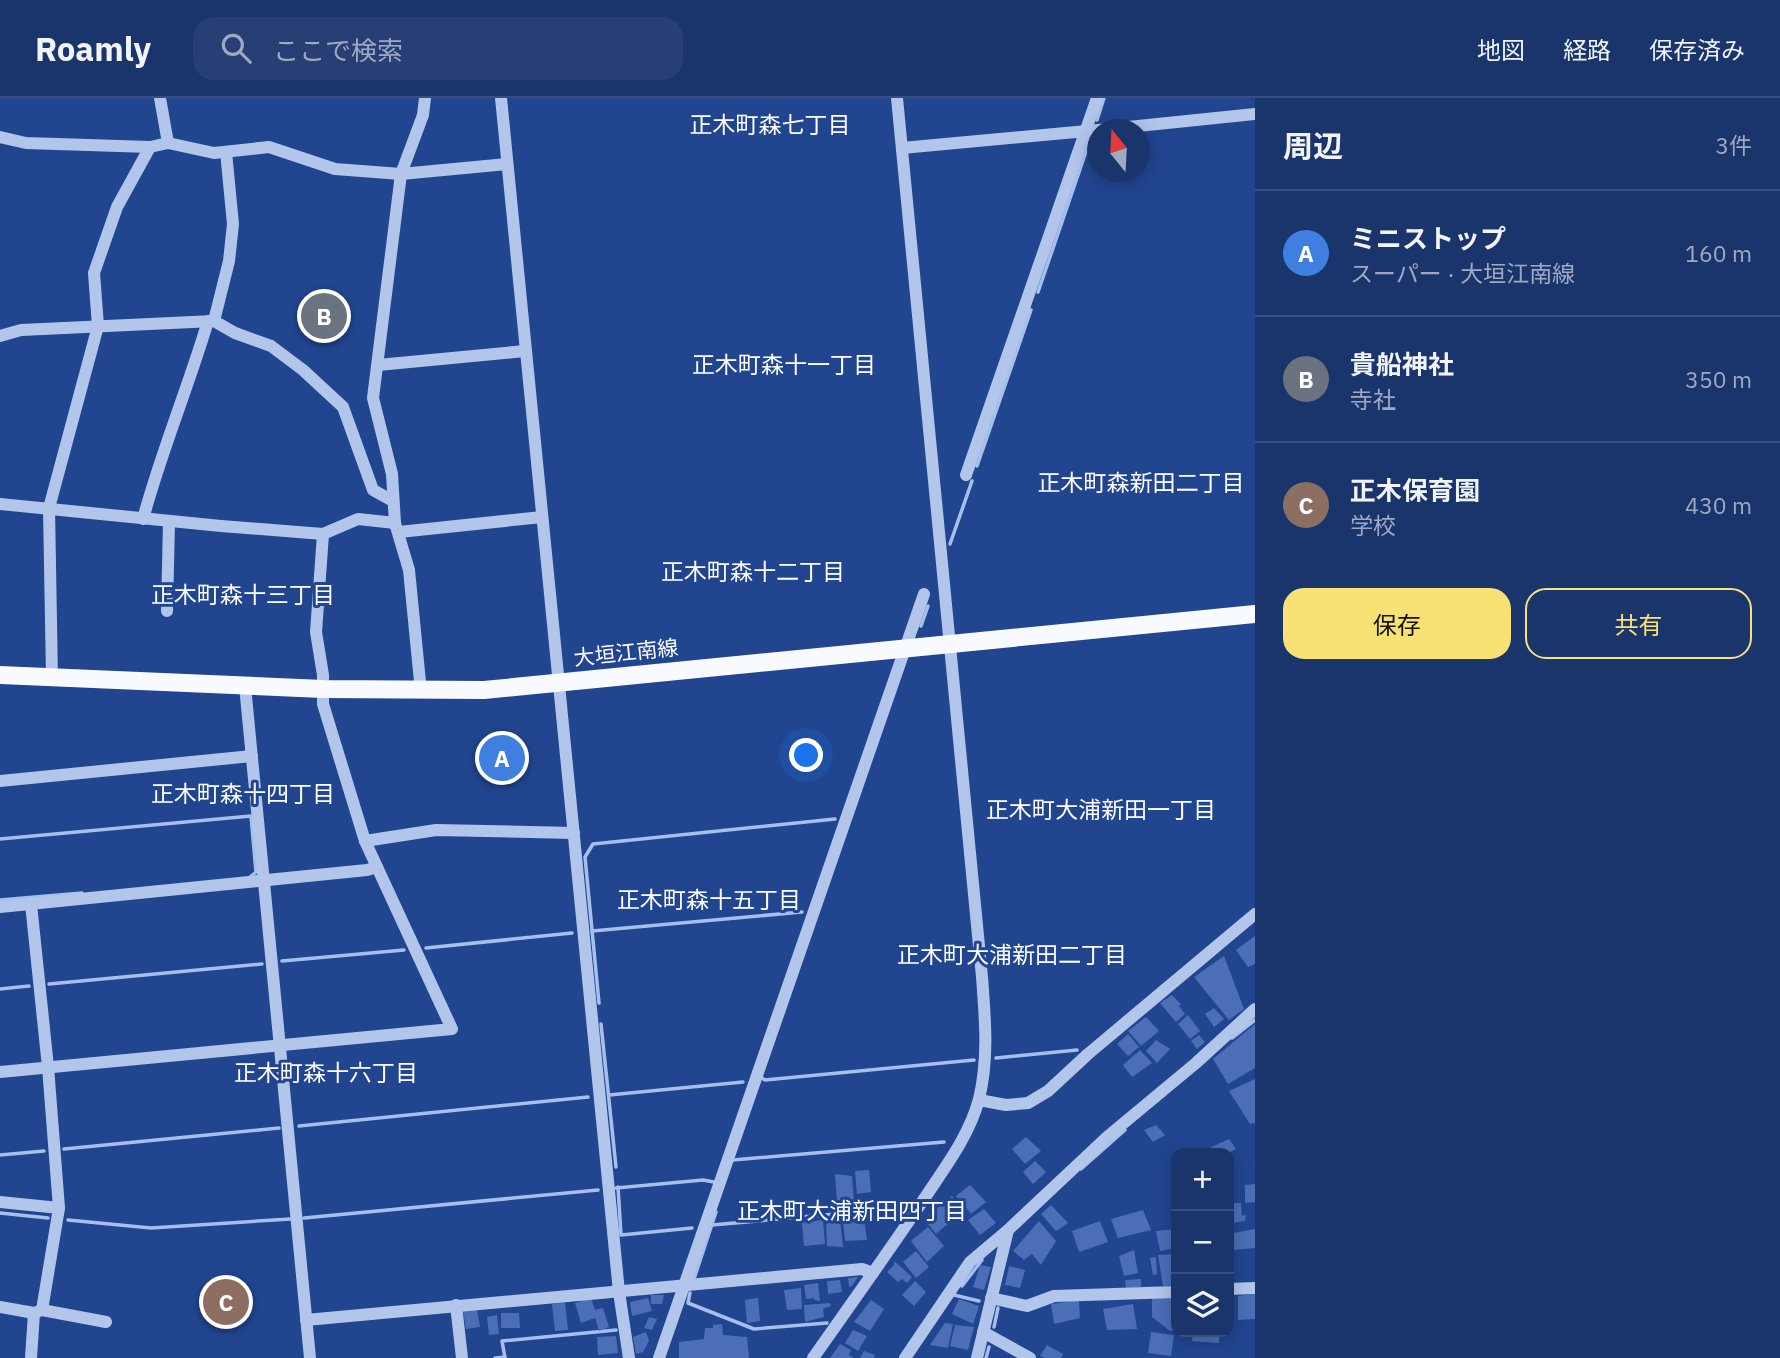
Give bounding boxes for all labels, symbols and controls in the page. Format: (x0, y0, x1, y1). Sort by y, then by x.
search box (193, 17, 683, 80)
text: Roamly (35, 27, 151, 70)
icon: search (217, 29, 255, 67)
text: ここで検索 (273, 33, 403, 67)
text: 地図 (1477, 34, 1525, 66)
text: 経路 (1563, 34, 1611, 66)
text: 保存済み (1649, 34, 1745, 66)
district label: 正木町森七丁目 (690, 109, 851, 139)
north arrow (1087, 119, 1150, 182)
text: 周辺 (1283, 126, 1343, 165)
text: 3件 (1715, 130, 1752, 160)
text: ミニストップ (1350, 221, 1506, 255)
text: A (1298, 238, 1314, 268)
text: 160 m (1685, 238, 1752, 268)
text: スーパー · 大垣江南線 (1350, 258, 1575, 288)
pin: B (301, 290, 347, 342)
text: 貴船神社 (1350, 347, 1454, 381)
district label: 正木町森十一丁目 (692, 349, 876, 379)
text: B (1298, 364, 1314, 394)
text: 350 m (1685, 364, 1752, 394)
text: 寺社 (1350, 384, 1396, 414)
district label: 正木町森新田二丁目 (1038, 467, 1245, 497)
text: 正木保育園 (1350, 473, 1480, 507)
text: C (1299, 490, 1313, 520)
text: 430 m (1685, 490, 1752, 520)
text: 学校 (1350, 510, 1396, 540)
district label: 正木町森十二丁目 (661, 556, 845, 586)
district label: 正木町森十三丁目 (151, 579, 335, 609)
button: 保存 (1283, 588, 1511, 659)
button: 共有 (1525, 588, 1752, 659)
street label: 大垣江南線 (572, 633, 680, 671)
pin: A (479, 732, 525, 784)
your location (789, 738, 823, 772)
district label: 正木町森十四丁目 (151, 778, 335, 808)
district label: 正木町大浦新田一丁目 (986, 794, 1216, 824)
district label: 正木町森十五丁目 (617, 884, 801, 914)
district label: 正木町大浦新田二丁目 (897, 939, 1127, 969)
district label: 正木町森十六丁目 (234, 1057, 418, 1087)
map controls (1171, 1148, 1234, 1337)
button: + (1171, 1148, 1234, 1211)
district label: 正木町大浦新田四丁目 (737, 1195, 967, 1225)
button: − (1171, 1211, 1234, 1274)
button: layers (1171, 1274, 1234, 1337)
pin: C (203, 1276, 249, 1328)

